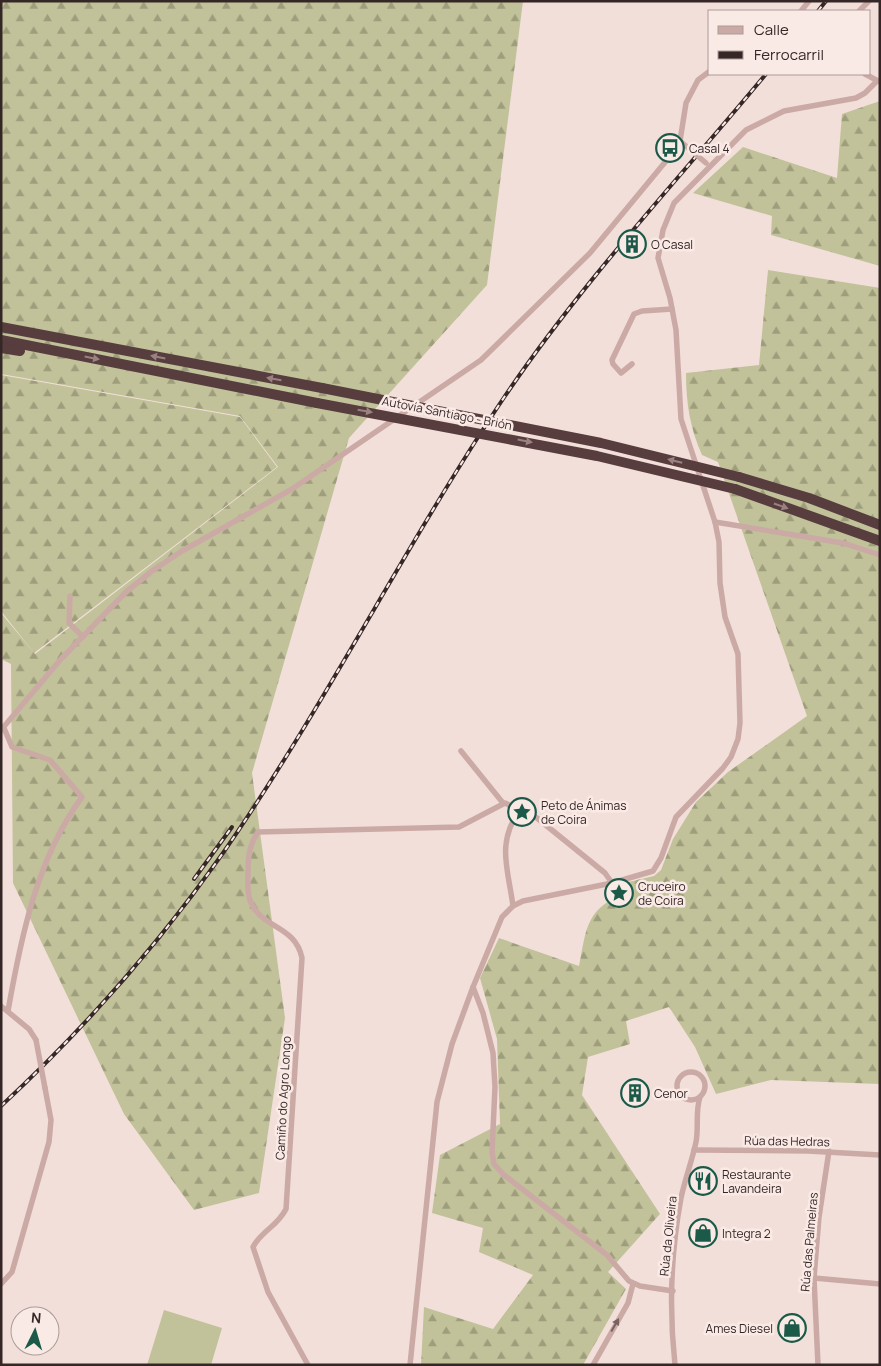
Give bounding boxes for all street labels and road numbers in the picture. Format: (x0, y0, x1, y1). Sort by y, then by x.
street label: Autovía Santiago - Brión (380, 392, 514, 434)
street label: Camiño do Agro Longo (271, 1035, 295, 1161)
street label: Rúa das Hedras (744, 1132, 830, 1150)
street label: Rúa das Palmeiras (796, 1192, 822, 1292)
street label: Rúa da Oliveira (655, 1195, 681, 1277)

